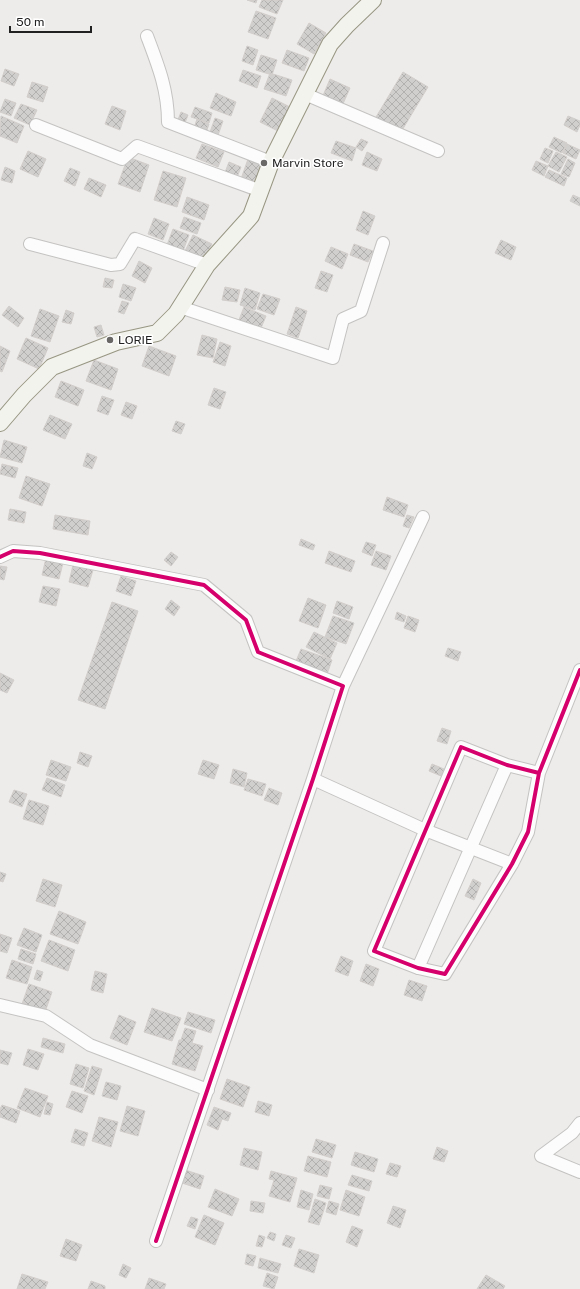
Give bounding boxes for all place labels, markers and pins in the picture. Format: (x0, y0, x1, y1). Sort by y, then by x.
place label: Marvin Store (272, 156, 344, 170)
marker: Marvin Store (259, 158, 269, 168)
place label: LORIE (118, 333, 152, 347)
marker: LORIE (105, 335, 115, 345)

